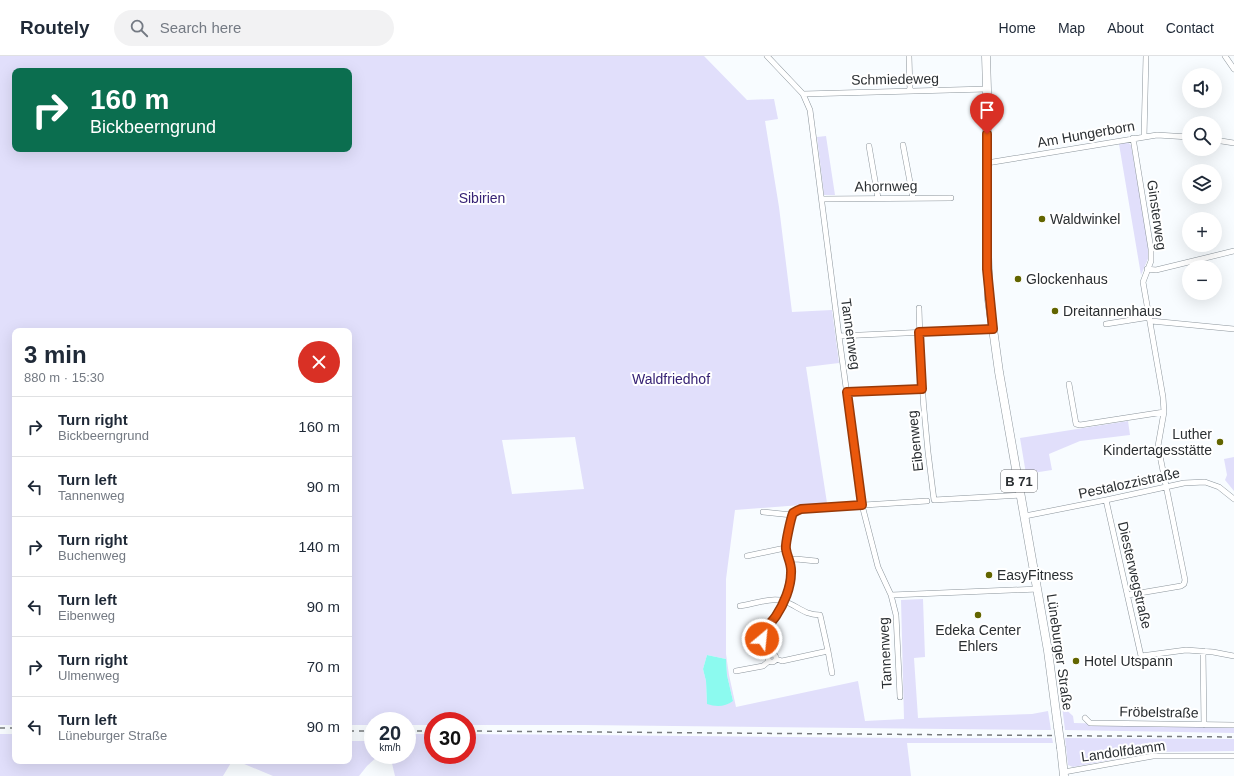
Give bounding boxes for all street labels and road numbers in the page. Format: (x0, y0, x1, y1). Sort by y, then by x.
street label: Schmiedeweg (851, 70, 939, 88)
street label: Am Hungerborn (1036, 118, 1136, 150)
street label: Ahornweg (854, 177, 918, 195)
street label: Ginsterweg (1144, 179, 1170, 251)
street label: Tannenweg (838, 297, 864, 371)
street label: Eibenweg (904, 410, 926, 472)
street label: Pestalozzistraße (1077, 464, 1181, 502)
road number: B 71 (1001, 470, 1037, 492)
street label: Diesterwegstraße (1115, 520, 1155, 630)
street label: Lüneburger Straße (1044, 593, 1076, 712)
street label: Tannenweg (875, 617, 895, 689)
street label: Fröbelstraße (1119, 703, 1199, 721)
street label: Landolfdamm (1080, 737, 1166, 765)

